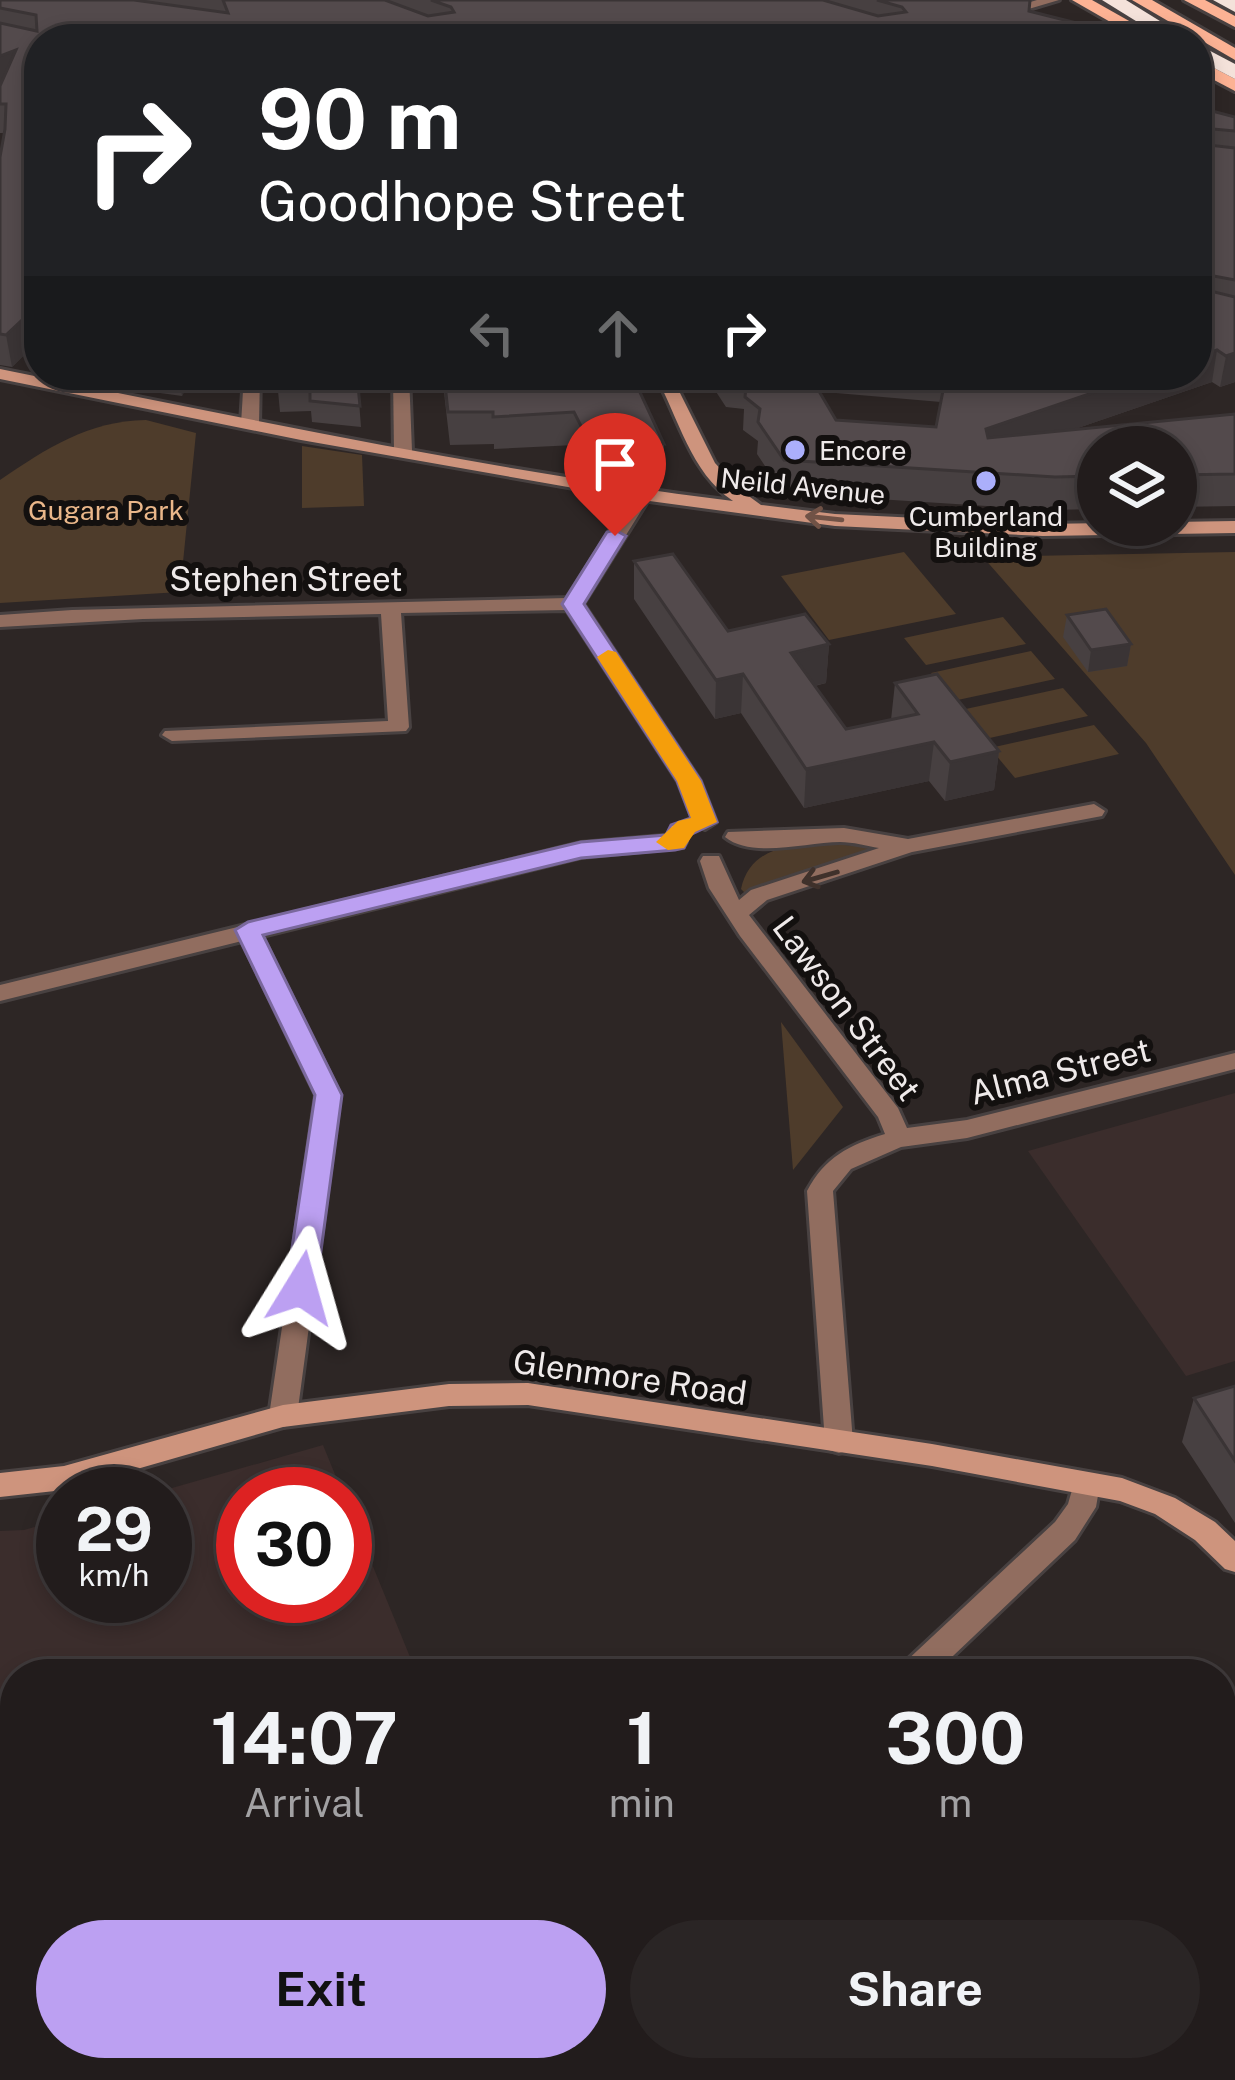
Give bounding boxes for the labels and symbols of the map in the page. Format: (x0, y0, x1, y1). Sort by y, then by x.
pin (564, 413, 666, 536)
place label: Encore (819, 434, 906, 466)
marker: Encore (782, 437, 808, 463)
street label: Neild Avenue (719, 461, 887, 511)
marker: Cumberland Building (973, 468, 999, 494)
park label: Gugara Park (28, 494, 184, 526)
place label: Cumberland Building (909, 500, 1063, 563)
one-way arrow (806, 506, 845, 529)
street label: Stephen Street (169, 560, 403, 598)
one-way arrow (802, 867, 840, 889)
street label: Lawson Street (765, 909, 929, 1107)
street label: Alma Street (966, 1030, 1154, 1112)
position arrow (238, 1225, 364, 1351)
street label: Glenmore Road (511, 1342, 749, 1412)
speed limit sign: 30 (216, 1467, 372, 1623)

